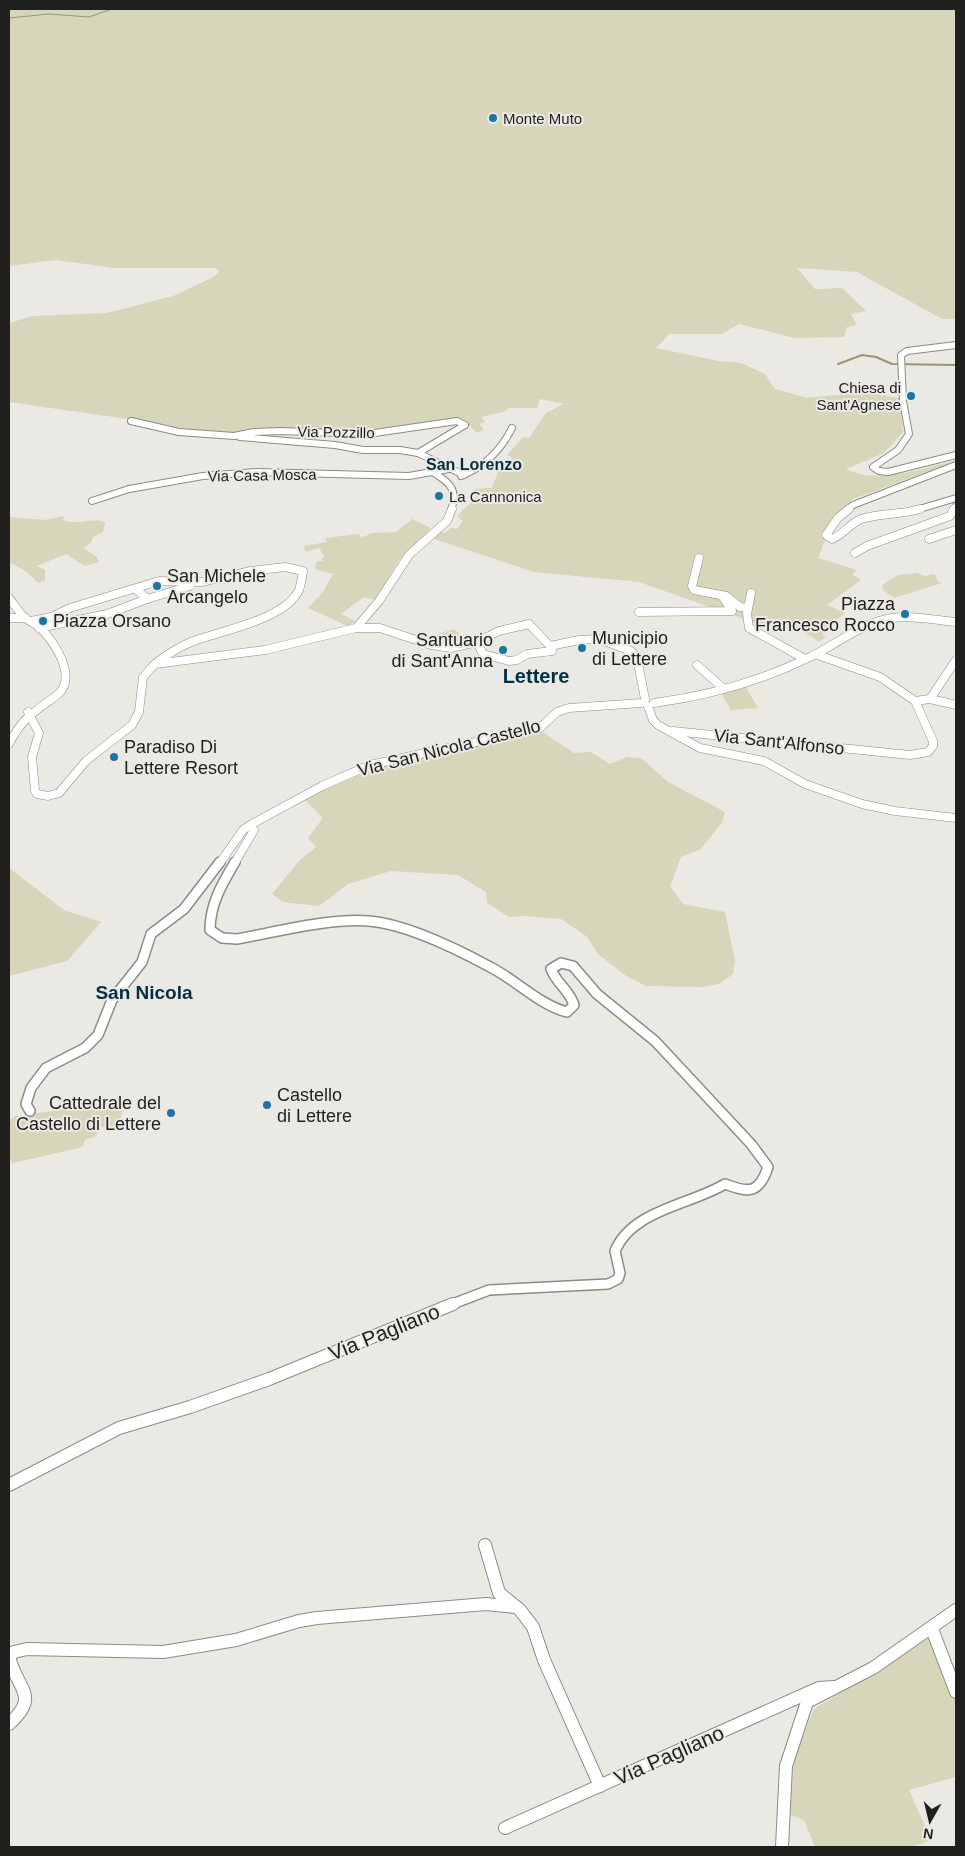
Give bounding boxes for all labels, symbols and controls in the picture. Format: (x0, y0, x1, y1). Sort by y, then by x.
place label: Monte Muto (503, 110, 582, 127)
marker: Monte Muto (487, 112, 499, 124)
place label: Chiesa di Sant'Agnese (816, 379, 901, 413)
marker: Chiesa di Sant'Agnese (905, 390, 917, 402)
street label: Via Pozzillo (297, 423, 375, 441)
district label: San Lorenzo (426, 456, 522, 473)
street label: Via Casa Mosca (207, 466, 317, 484)
place label: La Cannonica (449, 488, 542, 505)
marker: La Cannonica (433, 490, 445, 502)
place label: San Michele Arcangelo (167, 566, 266, 607)
marker: San Michele Arcangelo (151, 580, 163, 592)
place label: Piazza Francesco Rocco (755, 594, 896, 635)
marker: Piazza Francesco Rocco (899, 608, 911, 620)
place label: Piazza Orsano (53, 611, 171, 631)
marker: Piazza Orsano (37, 615, 49, 627)
place label: Municipio di Lettere (592, 628, 668, 669)
place label: Santuario di Sant'Anna (391, 630, 494, 671)
marker: Municipio di Lettere (576, 642, 588, 654)
marker: Santuario di Sant'Anna (497, 644, 509, 656)
district label: Lettere (503, 665, 569, 687)
street label: Via San Nicola Castello (355, 716, 543, 780)
street label: Via Sant'Alfonso (713, 725, 845, 759)
place label: Paradiso Di Lettere Resort (124, 737, 238, 778)
marker: Paradiso Di Lettere Resort (108, 751, 120, 763)
district label: San Nicola (95, 982, 193, 1003)
place label: Castello di Lettere (277, 1085, 352, 1126)
place label: Cattedrale del Castello di Lettere (16, 1093, 161, 1134)
marker: Castello di Lettere (261, 1099, 273, 1111)
marker: Cattedrale del Castello di Lettere (165, 1107, 177, 1119)
street label: Via Pagliano (325, 1299, 443, 1365)
street label: Via Pagliano (611, 1721, 727, 1789)
north arrow (905, 1796, 955, 1846)
text: N (922, 1825, 934, 1843)

